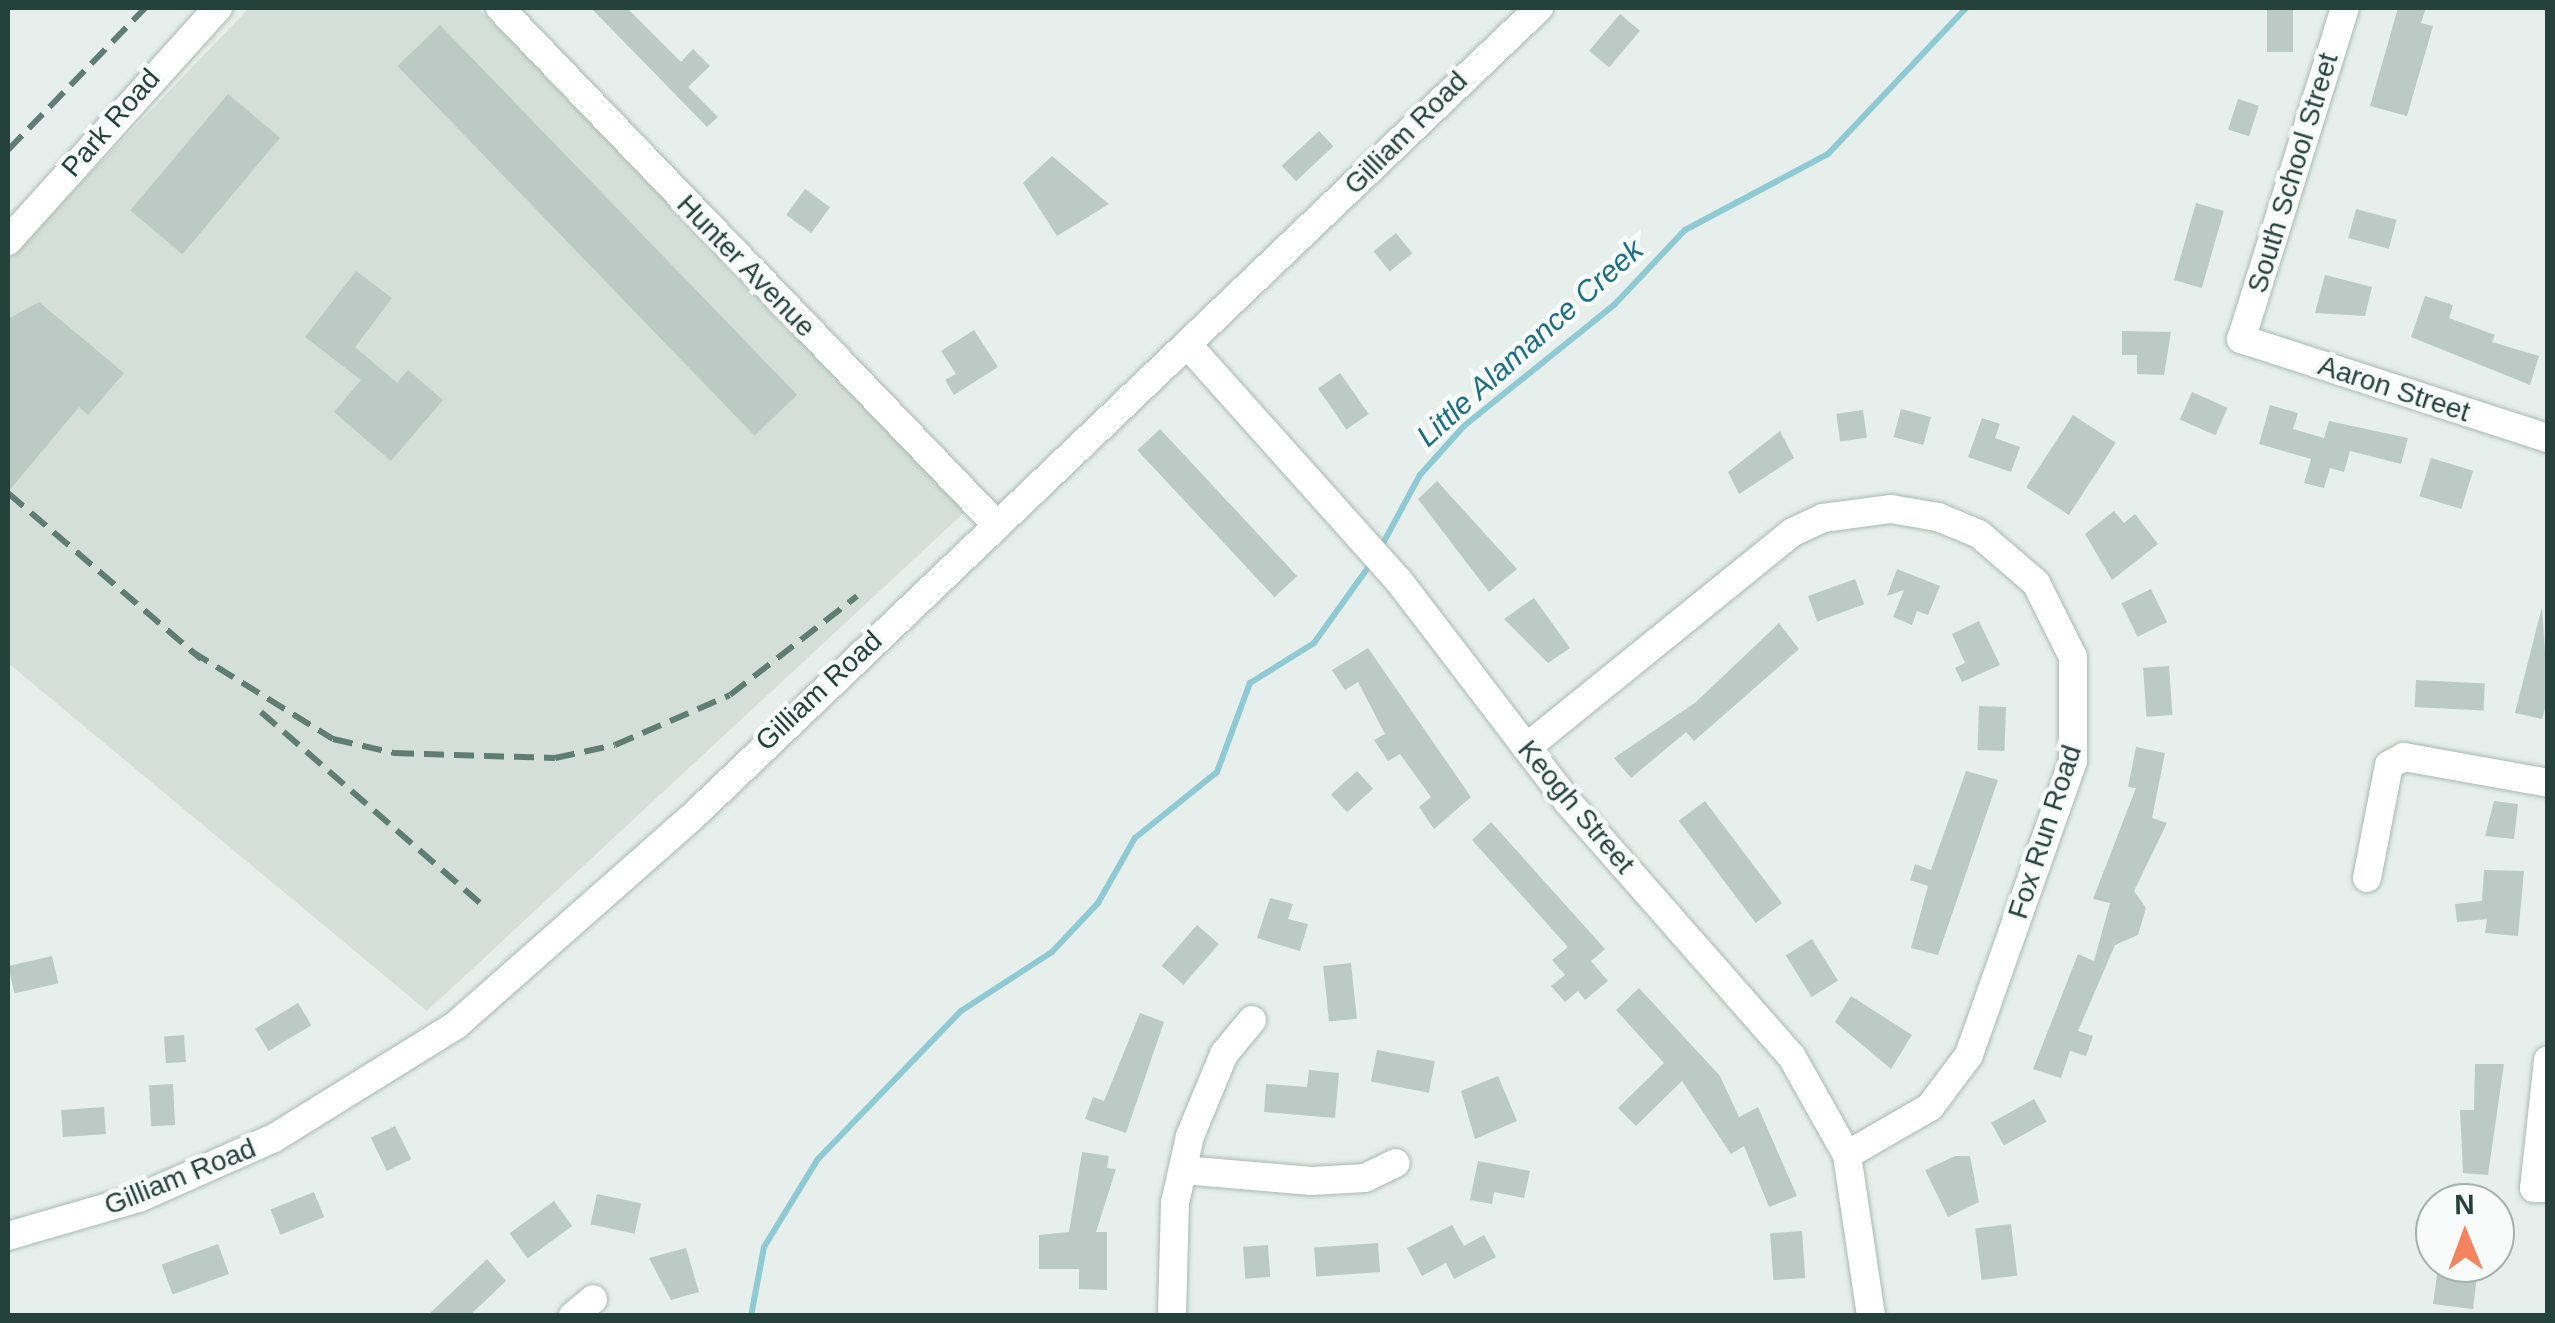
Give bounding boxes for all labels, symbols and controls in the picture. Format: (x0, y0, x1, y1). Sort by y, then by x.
street label: South School Street (2241, 49, 2345, 297)
street label: Park Road (55, 62, 167, 184)
street label: Gilliam Road (1337, 64, 1475, 202)
street label: Hunter Avenue (669, 187, 823, 345)
water label: Little Alamance Creek (1409, 231, 1651, 455)
street label: Aaron Street (2314, 349, 2474, 429)
street label: Gilliam Road (749, 624, 889, 758)
street label: Keogh Street (1511, 734, 1641, 880)
street label: Fox Run Road (2001, 741, 2089, 923)
street label: Gilliam Road (99, 1131, 261, 1223)
north arrow (2415, 1183, 2515, 1283)
text: N (2454, 1189, 2475, 1220)

